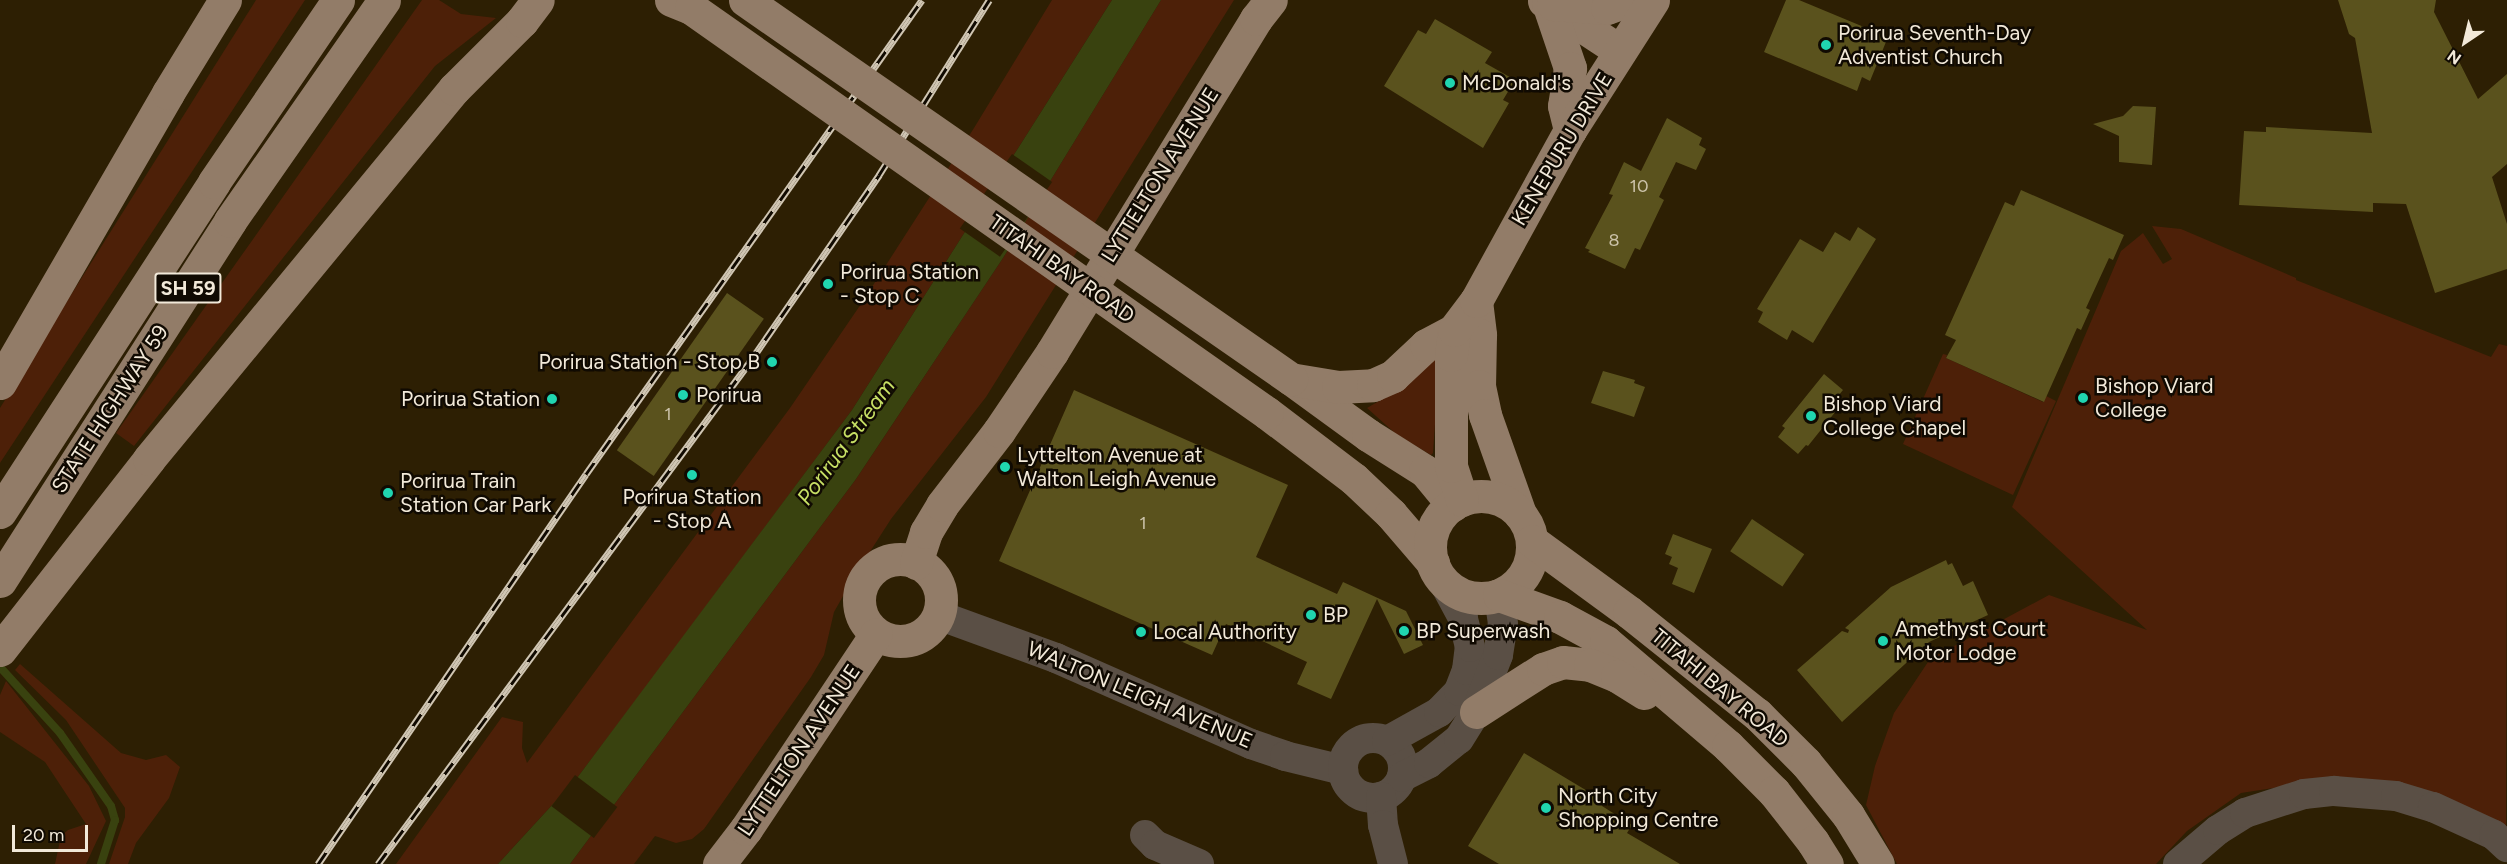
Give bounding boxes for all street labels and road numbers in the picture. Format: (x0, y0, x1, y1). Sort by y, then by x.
street label: KENEPURU DRIVE (1506, 68, 1618, 230)
street label: LYTTELTON AVENUE (1096, 83, 1224, 267)
street label: TITAHI BAY ROAD (985, 210, 1139, 328)
road number: SH 59 (154, 271, 222, 305)
street label: STATE HIGHWAY 59 (46, 320, 174, 498)
street label: TITAHI BAY ROAD (1646, 623, 1794, 753)
street label: WALTON LEIGH AVENUE (1024, 636, 1256, 754)
street label: LYTTELTON AVENUE (732, 659, 866, 841)

